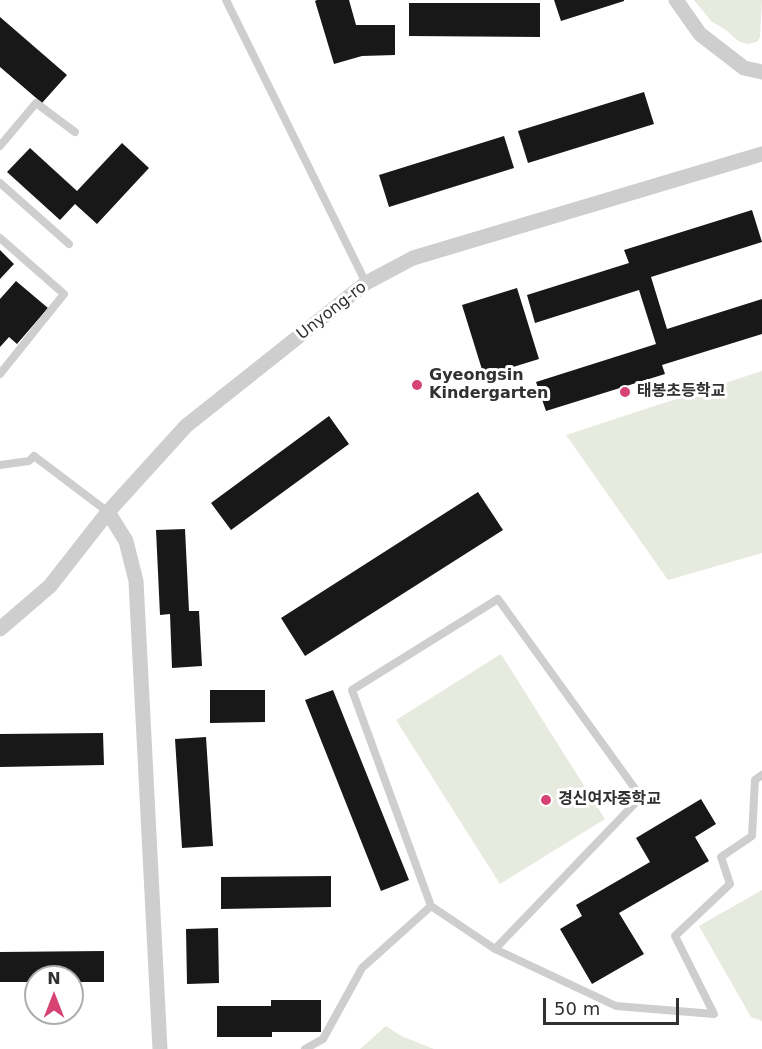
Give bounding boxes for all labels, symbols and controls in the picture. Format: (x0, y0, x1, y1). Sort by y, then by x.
street label: Unyong-ro (293, 278, 371, 344)
place label: Gyeongsin Kindergarten (429, 366, 548, 404)
marker: Gyeongsin Kindergarten (410, 378, 424, 392)
place label: 태봉초등학교 (637, 382, 725, 402)
marker: 태봉초등학교 (618, 385, 632, 399)
place label: 경신여자중학교 (558, 790, 661, 810)
marker: 경신여자중학교 (539, 793, 553, 807)
north arrow (24, 965, 84, 1025)
text: N (47, 969, 61, 988)
scale bar (546, 986, 682, 1024)
text: 50 m (554, 998, 600, 1019)

